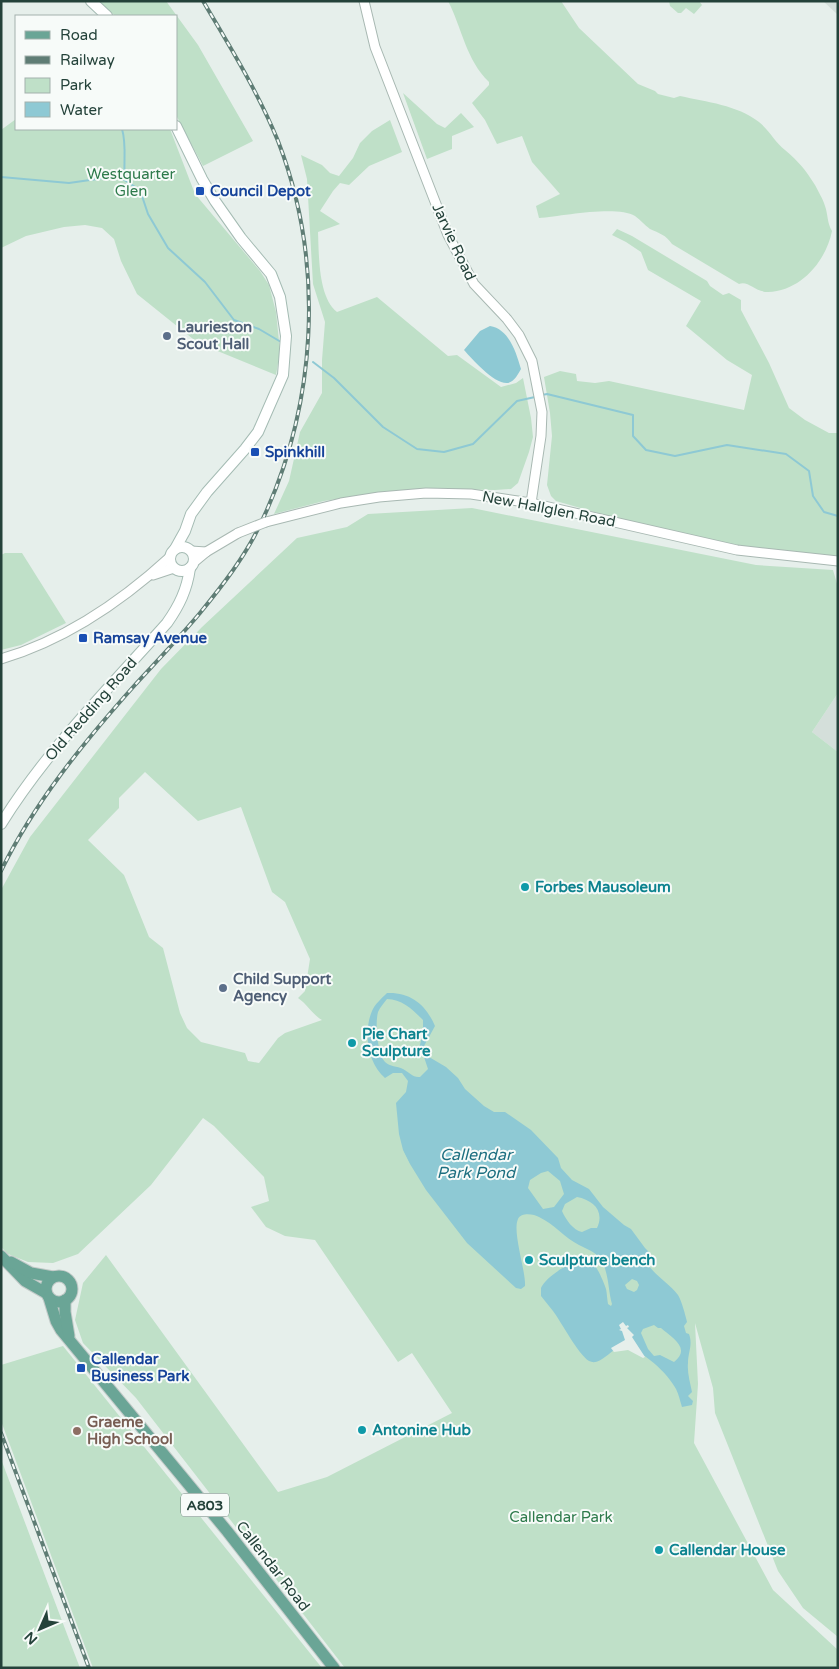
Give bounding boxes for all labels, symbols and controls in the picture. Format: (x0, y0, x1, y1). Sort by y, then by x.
legend (15, 15, 178, 130)
text: Road (60, 26, 98, 44)
text: Railway (60, 51, 115, 69)
text: Park (60, 76, 92, 94)
text: Water (60, 101, 103, 119)
park label: Westquarter Glen (87, 165, 175, 200)
place label: Council Depot (210, 182, 311, 201)
marker: Council Depot (194, 185, 206, 197)
street label: Jarvie Road (428, 201, 480, 283)
place label: Laurieston Scout Hall (177, 318, 252, 353)
marker: Laurieston Scout Hall (161, 330, 173, 342)
place label: Spinkhill (265, 443, 325, 462)
marker: Spinkhill (249, 446, 261, 458)
street label: New Hallglen Road (481, 487, 617, 531)
place label: Ramsay Avenue (93, 629, 208, 648)
marker: Ramsay Avenue (77, 632, 89, 644)
street label: Old Redding Road (41, 654, 141, 764)
place label: Forbes Mausoleum (535, 878, 671, 896)
marker: Forbes Mausoleum (519, 881, 531, 893)
place label: Child Support Agency (233, 970, 331, 1006)
marker: Child Support Agency (217, 982, 229, 994)
place label: Pie Chart Sculpture (362, 1025, 431, 1061)
marker: Pie Chart Sculpture (346, 1037, 358, 1049)
water label: Callendar Park Pond (437, 1145, 517, 1183)
place label: Sculpture bench (539, 1251, 656, 1270)
marker: Sculpture bench (523, 1254, 535, 1266)
place label: Callendar Business Park (91, 1350, 189, 1385)
marker: Callendar Business Park (75, 1362, 87, 1374)
place label: Graeme High School (87, 1413, 173, 1449)
place label: Antonine Hub (372, 1421, 471, 1439)
marker: Antonine Hub (356, 1424, 368, 1436)
marker: Graeme High School (71, 1425, 83, 1437)
road number: A803 (181, 1494, 229, 1516)
park label: Callendar Park (509, 1508, 613, 1526)
street label: Callendar Road (232, 1517, 314, 1615)
place label: Callendar House (669, 1541, 786, 1559)
marker: Callendar House (653, 1544, 665, 1556)
north arrow (15, 1604, 65, 1654)
text: N (21, 1628, 41, 1648)

